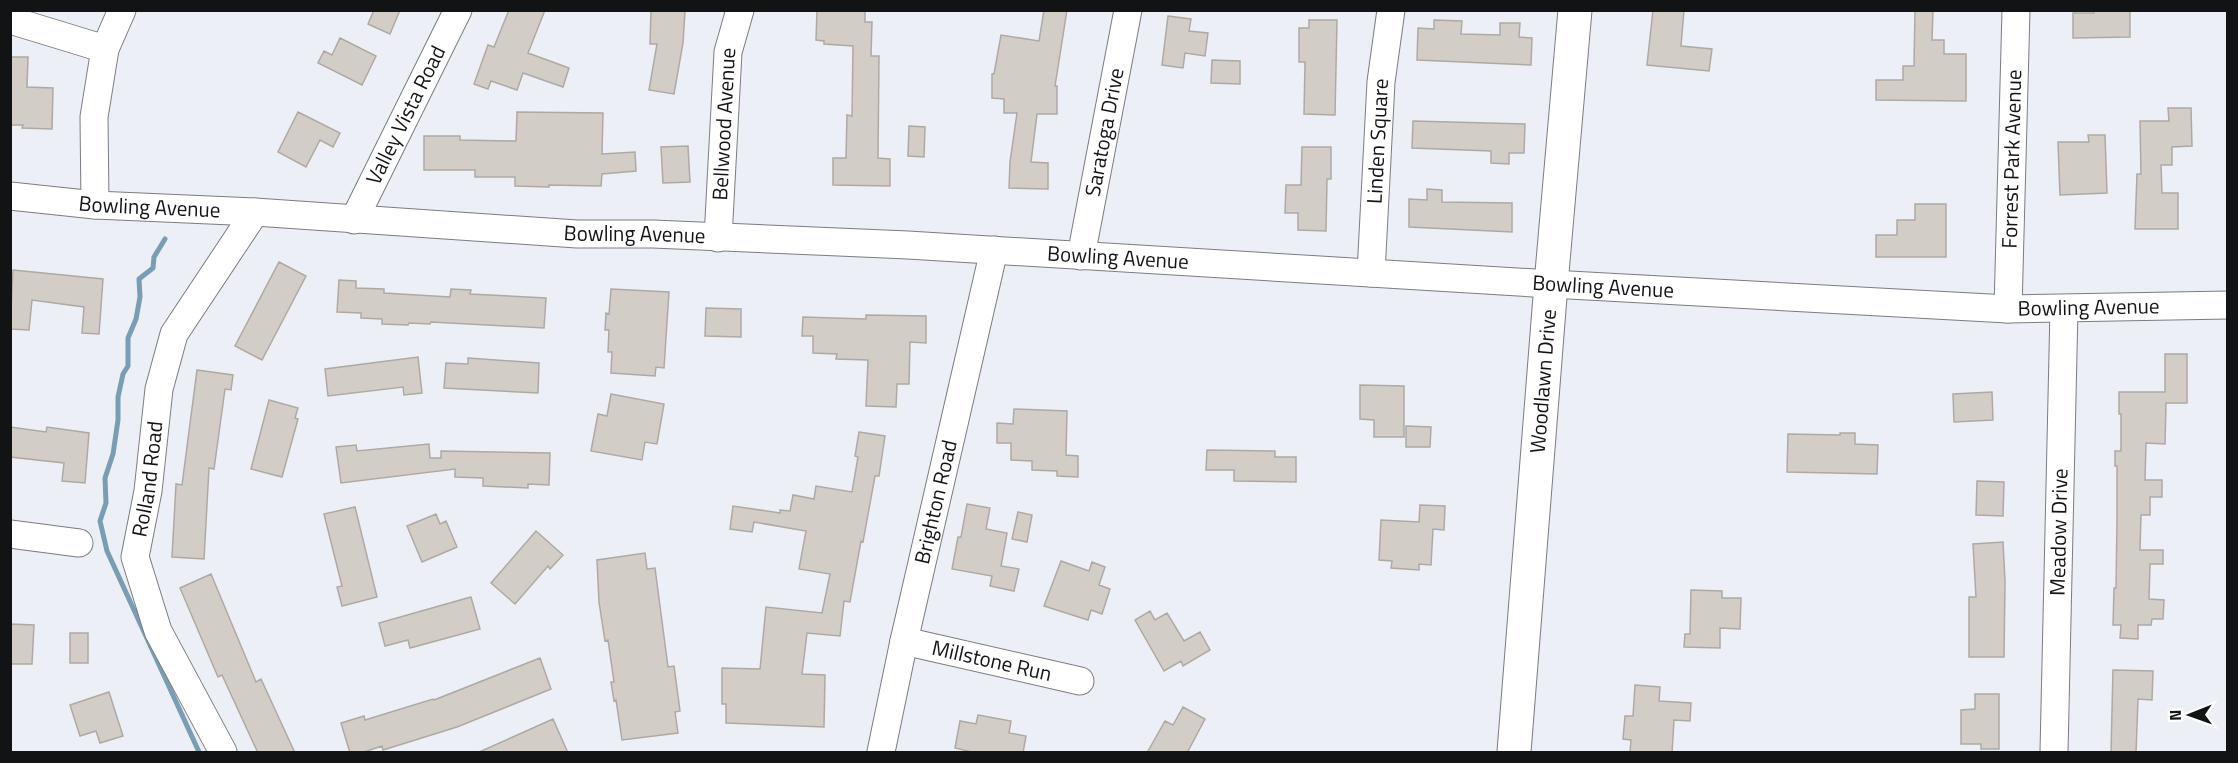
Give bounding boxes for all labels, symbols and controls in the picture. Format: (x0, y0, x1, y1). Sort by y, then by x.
street label: Valley Vista Road (357, 40, 453, 190)
street label: Bellwood Avenue (703, 47, 743, 201)
street label: Saratoga Drive (1076, 65, 1132, 199)
street label: Forrest Park Avenue (1993, 69, 2029, 249)
street label: Linden Square (1358, 78, 1396, 205)
street label: Bowling Avenue (77, 186, 221, 225)
street label: Bowling Avenue (563, 216, 706, 251)
street label: Bowling Avenue (1046, 236, 1190, 277)
street label: Bowling Avenue (1531, 266, 1675, 306)
street label: Bowling Avenue (2017, 289, 2160, 324)
street label: Woodlawn Drive (1521, 308, 1564, 454)
street label: Rolland Road (122, 419, 170, 539)
street label: Brighton Road (905, 436, 965, 567)
street label: Meadow Drive (2041, 468, 2075, 596)
street label: Millstone Run (929, 631, 1055, 689)
north arrow (2160, 685, 2220, 745)
text: N (2163, 710, 2187, 721)

